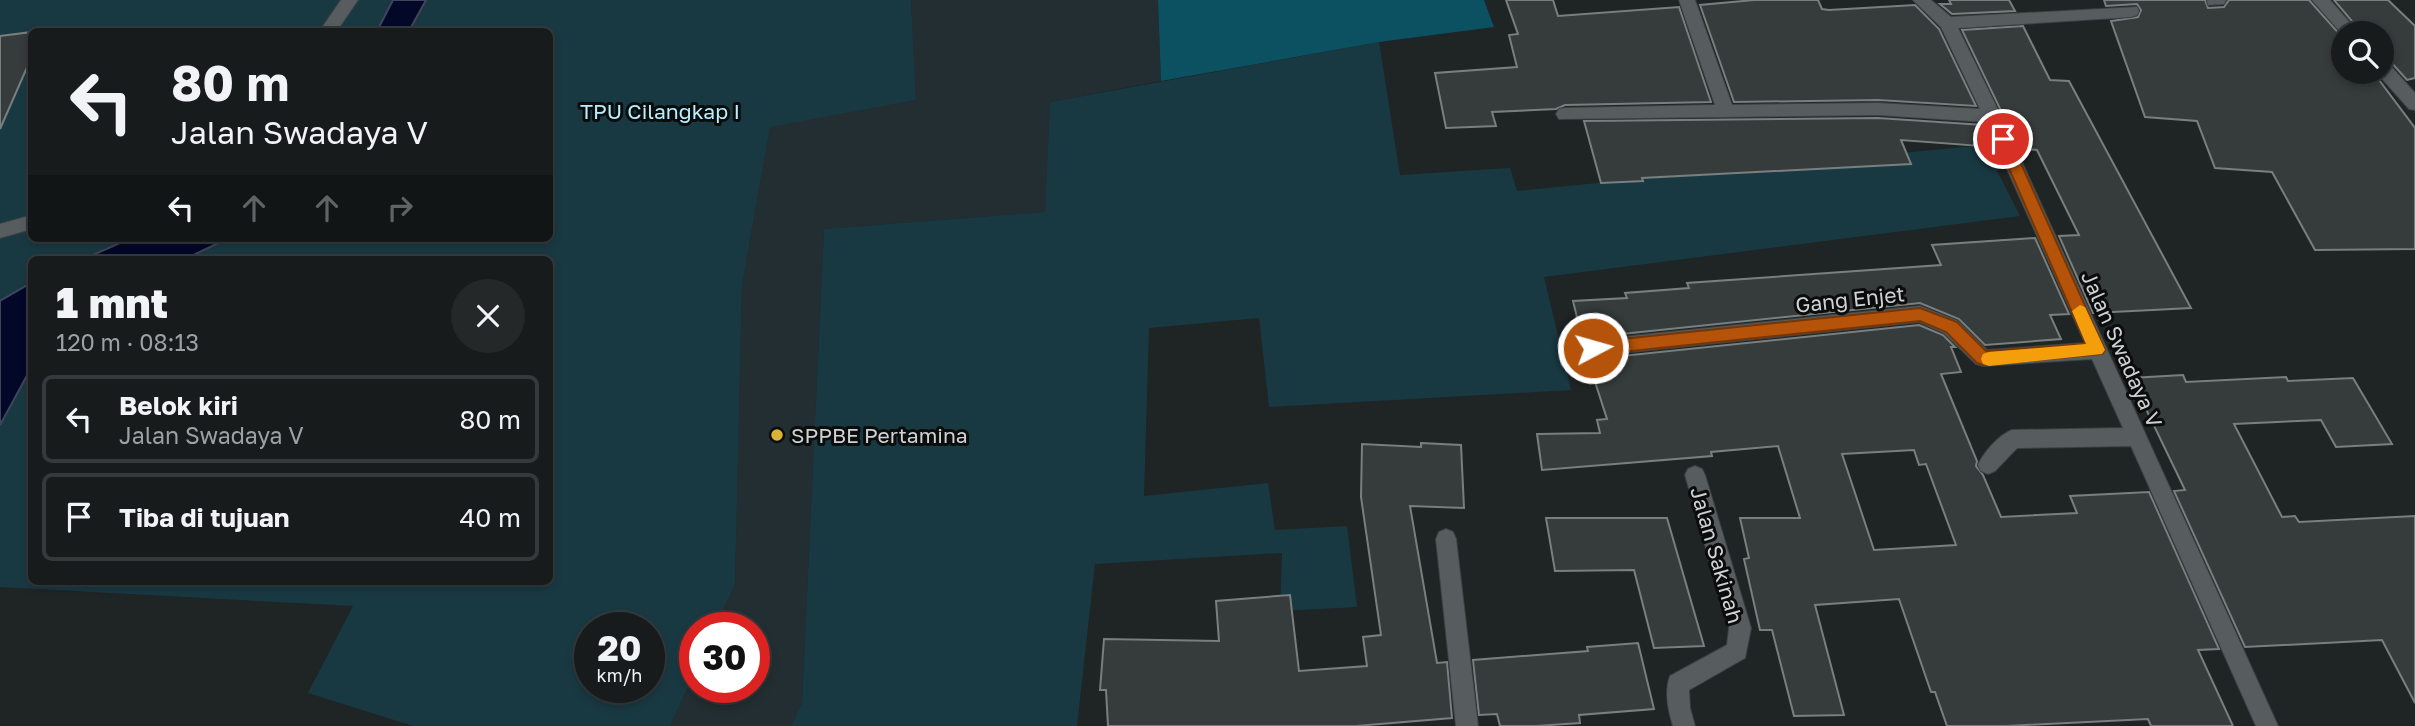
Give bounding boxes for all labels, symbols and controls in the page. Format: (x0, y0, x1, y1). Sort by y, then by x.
map controls (2331, 21, 2394, 84)
button: search (2331, 21, 2394, 84)
text: 80 m (171, 53, 289, 112)
icon: left (56, 56, 147, 147)
park label: TPU Cilangkap I (580, 98, 740, 124)
pin (1973, 109, 2033, 169)
text: Jalan Swadaya V (171, 113, 428, 151)
icon: arrive (1984, 120, 2022, 158)
icon: left (162, 189, 200, 227)
icon: ahead (235, 189, 273, 227)
icon: ahead (308, 189, 346, 227)
icon: right (381, 189, 419, 227)
street label: Jalan Swadaya V (2076, 267, 2168, 431)
text: 1 mnt (56, 277, 168, 327)
button: close (451, 279, 525, 353)
street label: Gang Enjet (1794, 280, 1906, 318)
position arrow (1556, 311, 1630, 385)
text: 120 m · 08:13 (56, 328, 199, 356)
text: Belok kiri (119, 390, 238, 421)
icon: left (60, 400, 98, 438)
text: 80 m (460, 404, 521, 435)
text: Jalan Swadaya V (119, 421, 304, 449)
place label: SPPBE Pertamina (791, 422, 968, 448)
marker: SPPBE Pertamina (769, 427, 785, 443)
street label: Jalan Sakinah (1685, 484, 1749, 626)
icon: arrive (60, 498, 98, 536)
text: Tiba di tujuan (119, 502, 289, 533)
text: 40 m (460, 502, 521, 533)
speed limit sign: 30 (679, 612, 770, 703)
text: 20 (597, 627, 642, 669)
text: km/h (597, 664, 642, 686)

